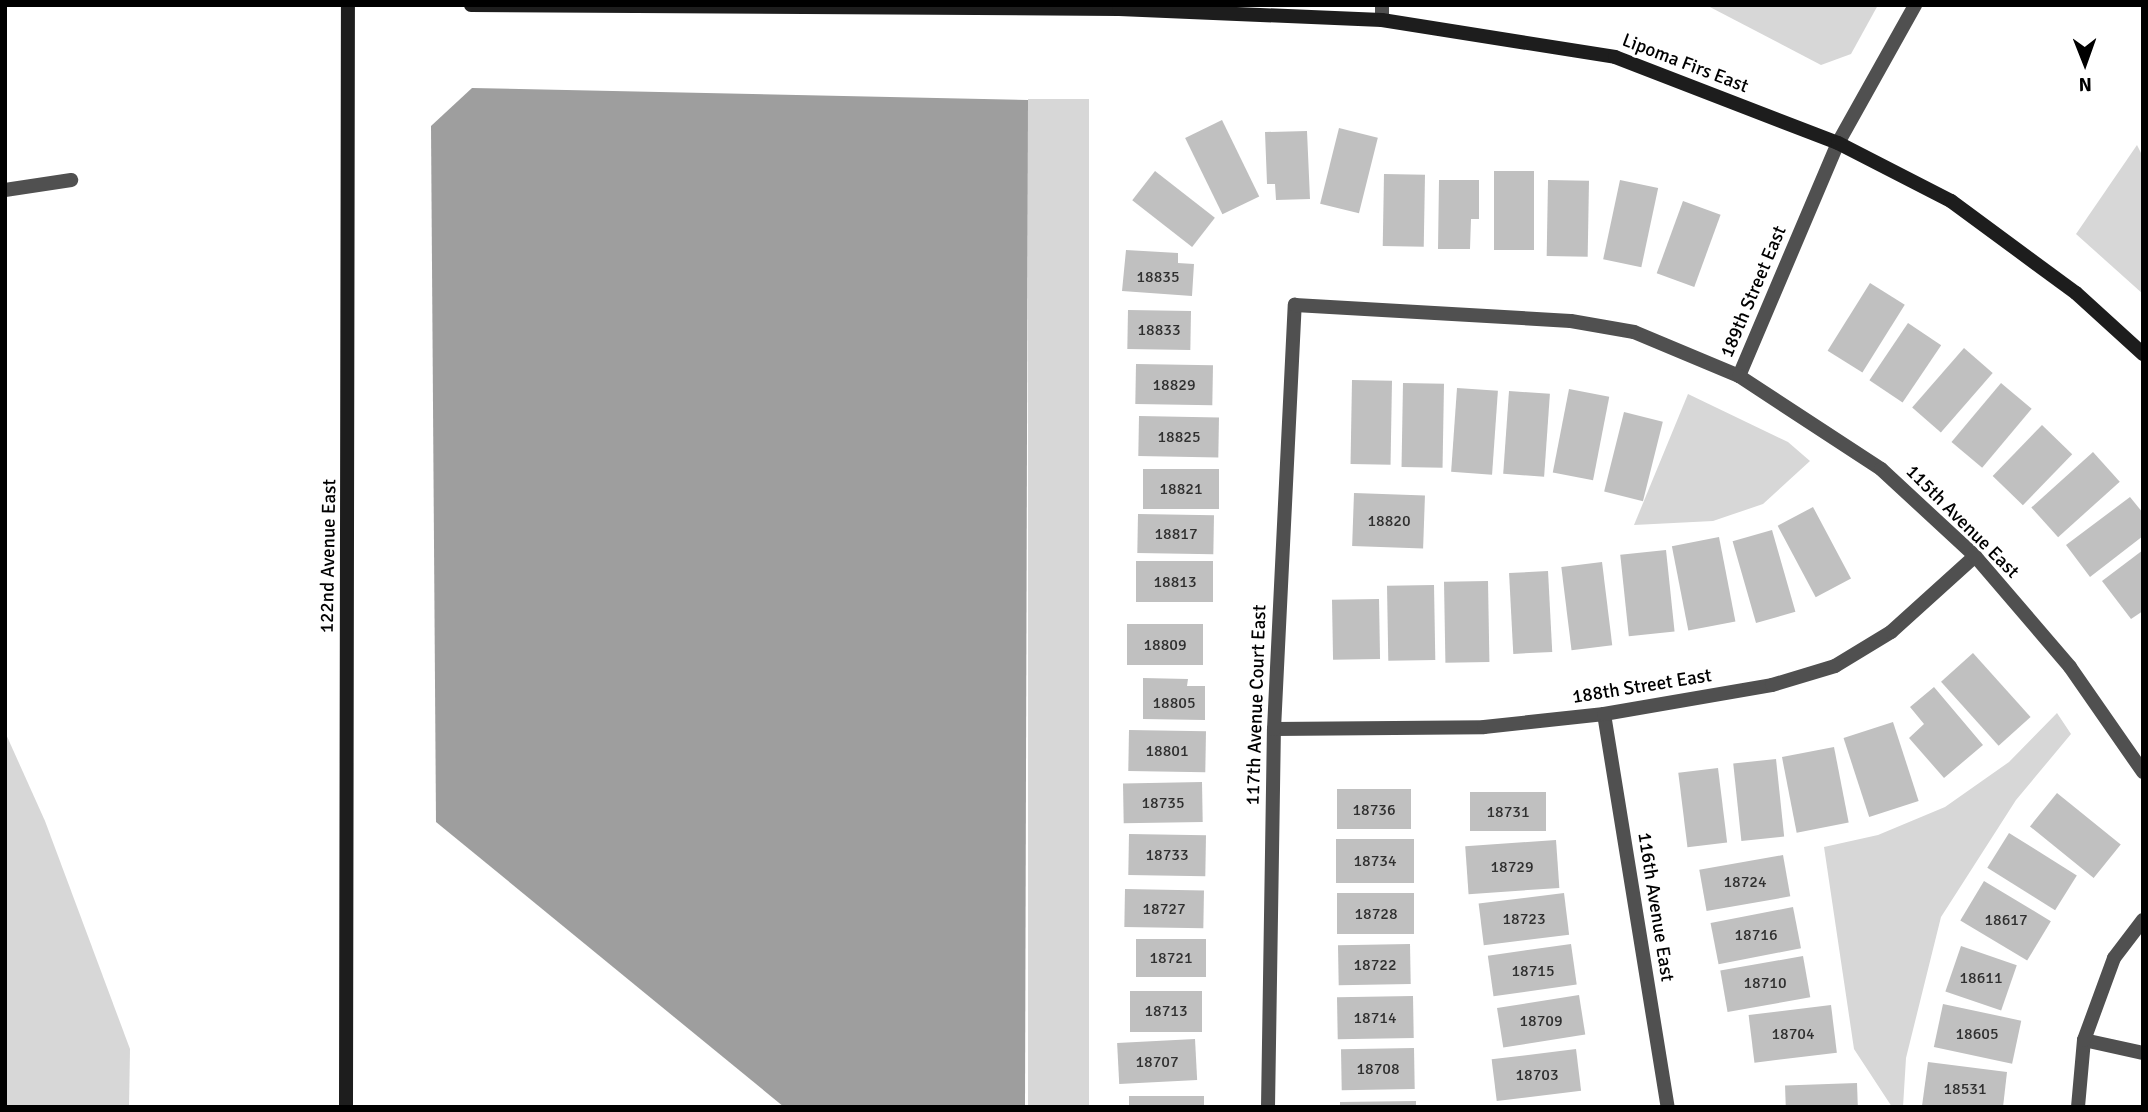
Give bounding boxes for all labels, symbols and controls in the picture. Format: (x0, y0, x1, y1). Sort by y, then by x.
north arrow (2050, 28, 2120, 98)
street label: Lipoma Firs East (1619, 29, 1751, 99)
text: N (2079, 72, 2092, 96)
street label: 189th Street East (1716, 223, 1792, 361)
house number: 18835 (1136, 267, 1180, 287)
house number: 18833 (1137, 320, 1181, 340)
house number: 18829 (1152, 375, 1196, 395)
house number: 18825 (1157, 427, 1201, 447)
street label: 115th Avenue East (1901, 461, 2023, 583)
street label: 122nd Avenue East (316, 479, 342, 633)
house number: 18821 (1159, 479, 1203, 499)
house number: 18820 (1367, 511, 1411, 531)
house number: 18817 (1154, 524, 1198, 544)
house number: 18813 (1153, 572, 1197, 592)
street label: 117th Avenue Court East (1242, 604, 1272, 806)
house number: 18809 (1143, 635, 1187, 655)
street label: 188th Street East (1571, 665, 1713, 709)
house number: 18805 (1152, 693, 1196, 713)
house number: 18801 (1145, 741, 1189, 761)
house number: 18735 (1141, 793, 1185, 813)
house number: 18736 (1352, 800, 1396, 820)
house number: 18731 (1486, 802, 1530, 822)
street label: 116th Avenue East (1632, 831, 1678, 983)
house number: 18733 (1145, 845, 1189, 865)
house number: 18734 (1353, 851, 1397, 871)
house number: 18729 (1490, 857, 1534, 877)
house number: 18724 (1723, 872, 1767, 892)
house number: 18727 (1142, 899, 1186, 919)
house number: 18728 (1354, 904, 1398, 924)
house number: 18723 (1502, 909, 1546, 929)
house number: 18617 (1984, 910, 2028, 930)
house number: 18716 (1734, 925, 1778, 945)
house number: 18721 (1149, 948, 1193, 968)
house number: 18722 (1353, 955, 1397, 975)
house number: 18715 (1511, 961, 1555, 981)
house number: 18611 (1959, 968, 2003, 988)
house number: 18710 (1743, 973, 1787, 993)
house number: 18713 (1144, 1001, 1188, 1021)
house number: 18714 (1353, 1008, 1397, 1028)
house number: 18709 (1519, 1011, 1563, 1031)
house number: 18704 (1771, 1024, 1815, 1044)
house number: 18605 (1955, 1024, 1999, 1044)
house number: 18707 (1135, 1052, 1179, 1072)
house number: 18708 (1356, 1059, 1400, 1079)
house number: 18703 (1515, 1065, 1559, 1085)
house number: 18531 (1943, 1079, 1987, 1099)

